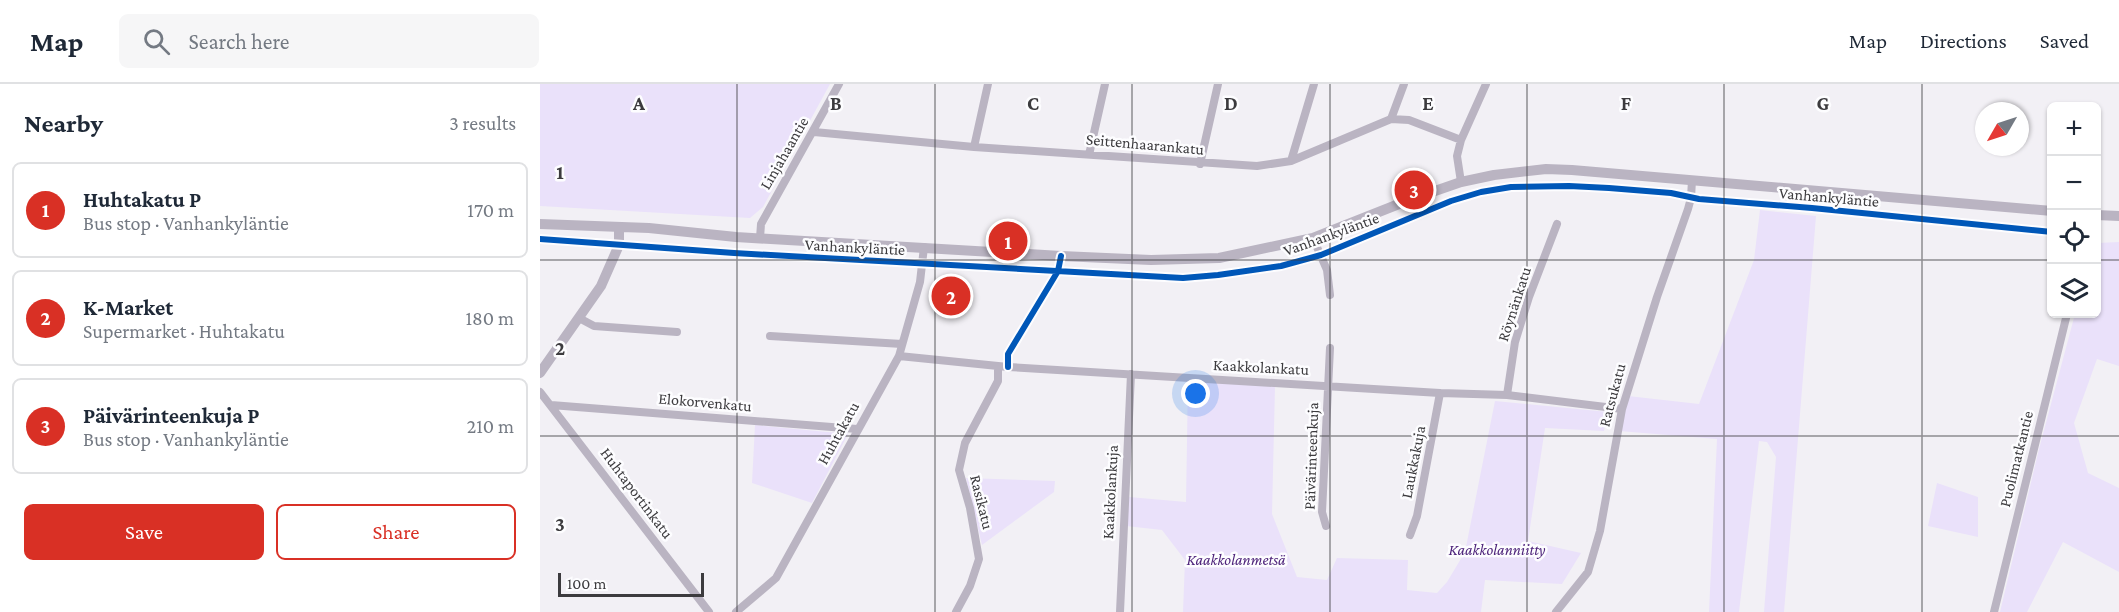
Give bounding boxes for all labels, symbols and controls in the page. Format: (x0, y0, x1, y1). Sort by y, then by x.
search box (119, 14, 539, 68)
icon: search (140, 25, 173, 58)
text: Map (30, 26, 83, 57)
text: Search here (188, 29, 289, 54)
text: Map (1849, 29, 1887, 53)
text: Directions (1920, 29, 2007, 53)
text: Saved (2040, 29, 2089, 53)
text: A (632, 92, 646, 114)
text: B (830, 92, 842, 114)
text: C (1027, 92, 1039, 114)
text: D (1224, 92, 1238, 114)
text: E (1422, 92, 1434, 114)
text: F (1621, 92, 1632, 114)
text: G (1817, 92, 1830, 114)
north arrow (1975, 102, 2029, 156)
map controls (2047, 102, 2101, 318)
button: + (2047, 102, 2101, 156)
text: Nearby (24, 109, 103, 138)
text: 3 results (449, 112, 516, 134)
street label: Linjahaantie (756, 114, 812, 193)
street label: Seittenhaarankatu (1085, 130, 1205, 158)
button: − (2047, 156, 2101, 210)
text: 1 (556, 161, 564, 183)
pin: 3 (1394, 168, 1434, 212)
street label: Vanhankyläntie (1778, 184, 1880, 211)
text: Huhtakatu P (83, 187, 201, 212)
text: 1 (42, 199, 49, 221)
text: 170 m (467, 199, 514, 221)
street label: Vanhankyläntie (1281, 209, 1381, 260)
button: locate (2047, 210, 2101, 264)
text: Bus stop · Vanhankyläntie (83, 212, 289, 234)
pin: 1 (988, 218, 1028, 264)
street label: Vanhankyläntie (804, 236, 906, 259)
street label: Röynänkatu (1494, 264, 1535, 344)
button: layers (2047, 264, 2101, 318)
pin: 2 (932, 274, 970, 318)
text: K-Market (83, 295, 173, 320)
text: 2 (40, 307, 51, 329)
text: 180 m (465, 307, 514, 329)
text: Supermarket · Huhtakatu (83, 320, 285, 342)
text: 2 (555, 337, 565, 359)
street label: Kaakkolankatu (1213, 356, 1310, 378)
street label: Ratsukatu (1595, 361, 1629, 429)
your location (1181, 379, 1210, 408)
street label: Elokorvenkatu (658, 389, 753, 415)
street label: Huhtakatu (814, 398, 862, 467)
street label: Päivärinteenkuja (1301, 401, 1322, 510)
text: Päivärinteenkuja P (83, 403, 259, 428)
street label: Puolimatkantie (1996, 409, 2036, 509)
text: 3 (41, 415, 50, 437)
text: 210 m (467, 415, 514, 437)
street label: Laukkakuja (1398, 424, 1429, 500)
text: Bus stop · Vanhankyläntie (83, 428, 289, 450)
street label: Huhtaportinkatu (597, 444, 677, 543)
street label: Kaakkolankuja (1099, 444, 1122, 540)
street label: Rasikatu (967, 473, 997, 531)
button: Save (24, 504, 264, 560)
button: Share (276, 504, 516, 560)
text: 3 (555, 513, 565, 535)
park label: Kaakkolanniitty (1448, 541, 1546, 559)
park label: Kaakkolanmetsä (1186, 551, 1286, 568)
scale bar (558, 570, 704, 598)
text: 100 m (567, 575, 606, 592)

